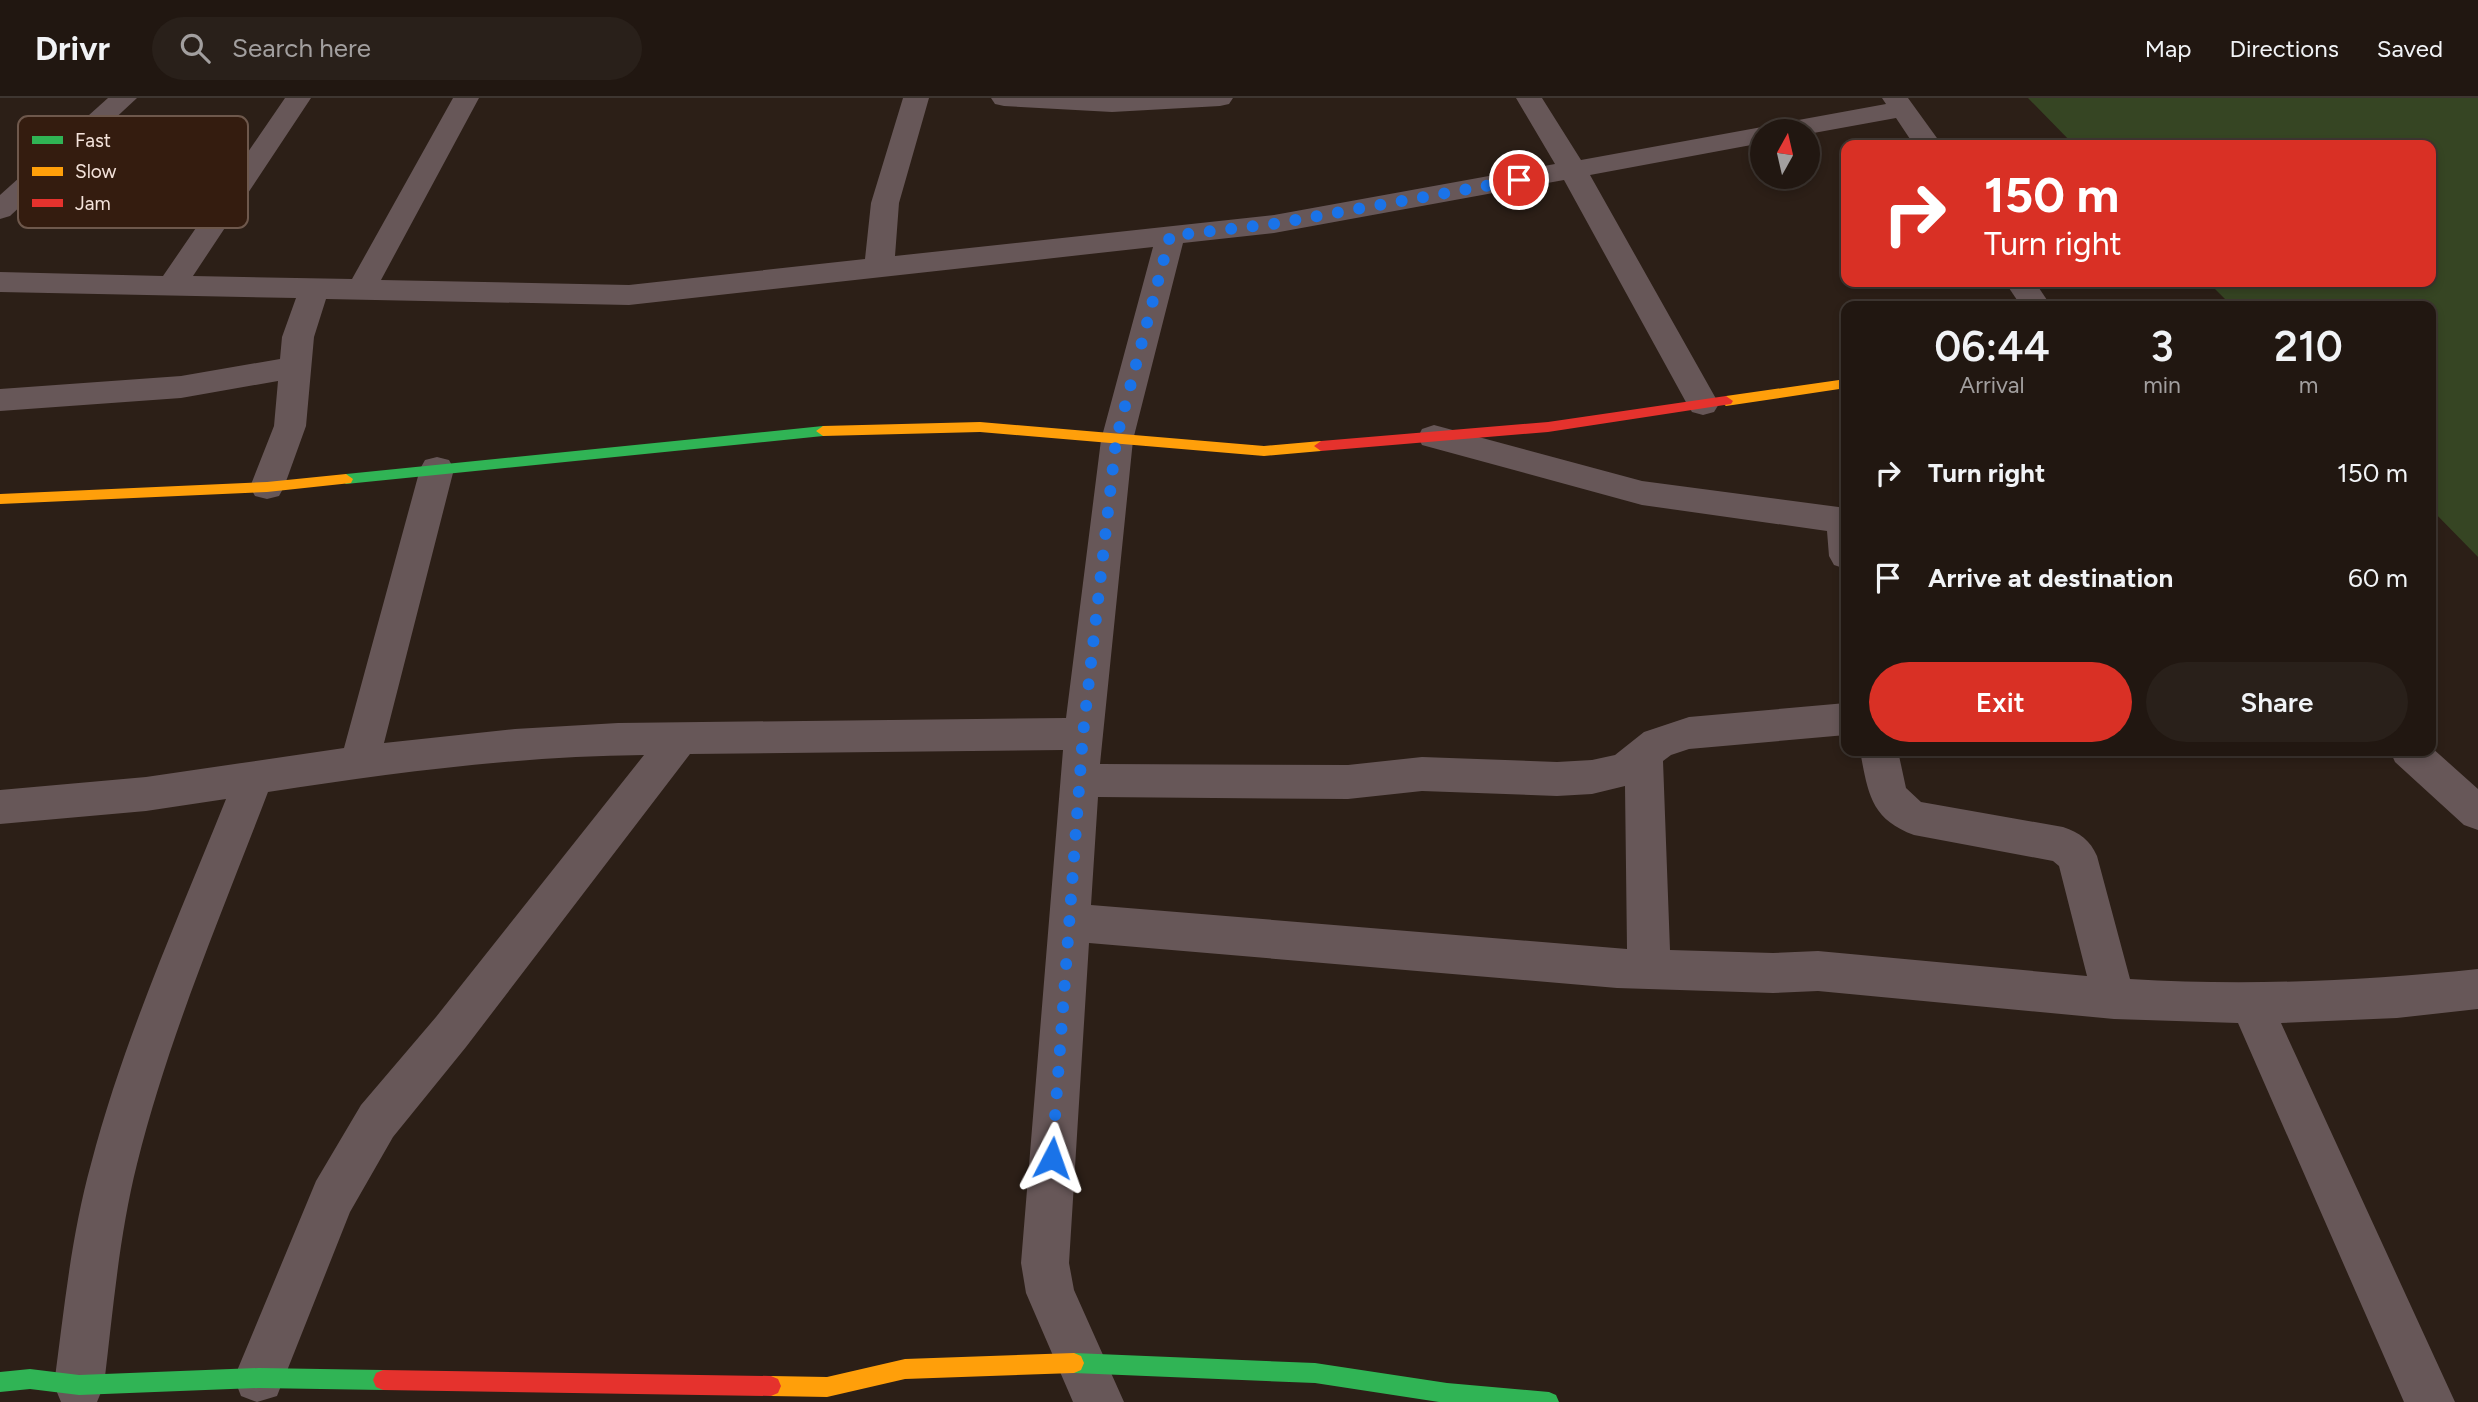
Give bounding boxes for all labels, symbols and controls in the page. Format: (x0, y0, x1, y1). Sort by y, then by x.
search box (152, 17, 642, 80)
text: Drivr (35, 29, 110, 68)
icon: search (176, 29, 214, 67)
text: Search here (232, 32, 371, 64)
text: Map (2145, 34, 2191, 63)
text: Directions (2229, 34, 2339, 63)
text: Saved (2377, 34, 2443, 63)
legend (18, 116, 248, 228)
north arrow (1750, 119, 1820, 189)
map controls (1750, 119, 1820, 189)
text: Fast (75, 129, 111, 152)
pin (1489, 150, 1549, 210)
text: Slow (75, 160, 117, 183)
icon: arrive (1500, 161, 1538, 199)
text: 150 m (1984, 165, 2119, 224)
icon: right (1869, 168, 1960, 259)
text: Jam (75, 192, 111, 215)
text: Turn right (1984, 225, 2122, 263)
text: 06:44 (1934, 321, 2050, 372)
text: 3 (2150, 321, 2174, 372)
text: 210 (2274, 321, 2343, 372)
text: Arrival (1960, 371, 2025, 399)
text: min (2143, 371, 2181, 399)
text: m (2299, 371, 2318, 399)
icon: right (1869, 454, 1907, 492)
text: Turn right (1928, 457, 2045, 489)
text: 150 m (2337, 457, 2408, 489)
icon: arrive (1869, 559, 1907, 597)
text: Arrive at destination (1928, 562, 2173, 594)
text: 60 m (2348, 562, 2408, 594)
button: Exit (1869, 662, 2132, 742)
button: Share (2146, 662, 2408, 742)
position arrow (1015, 1121, 1089, 1195)

